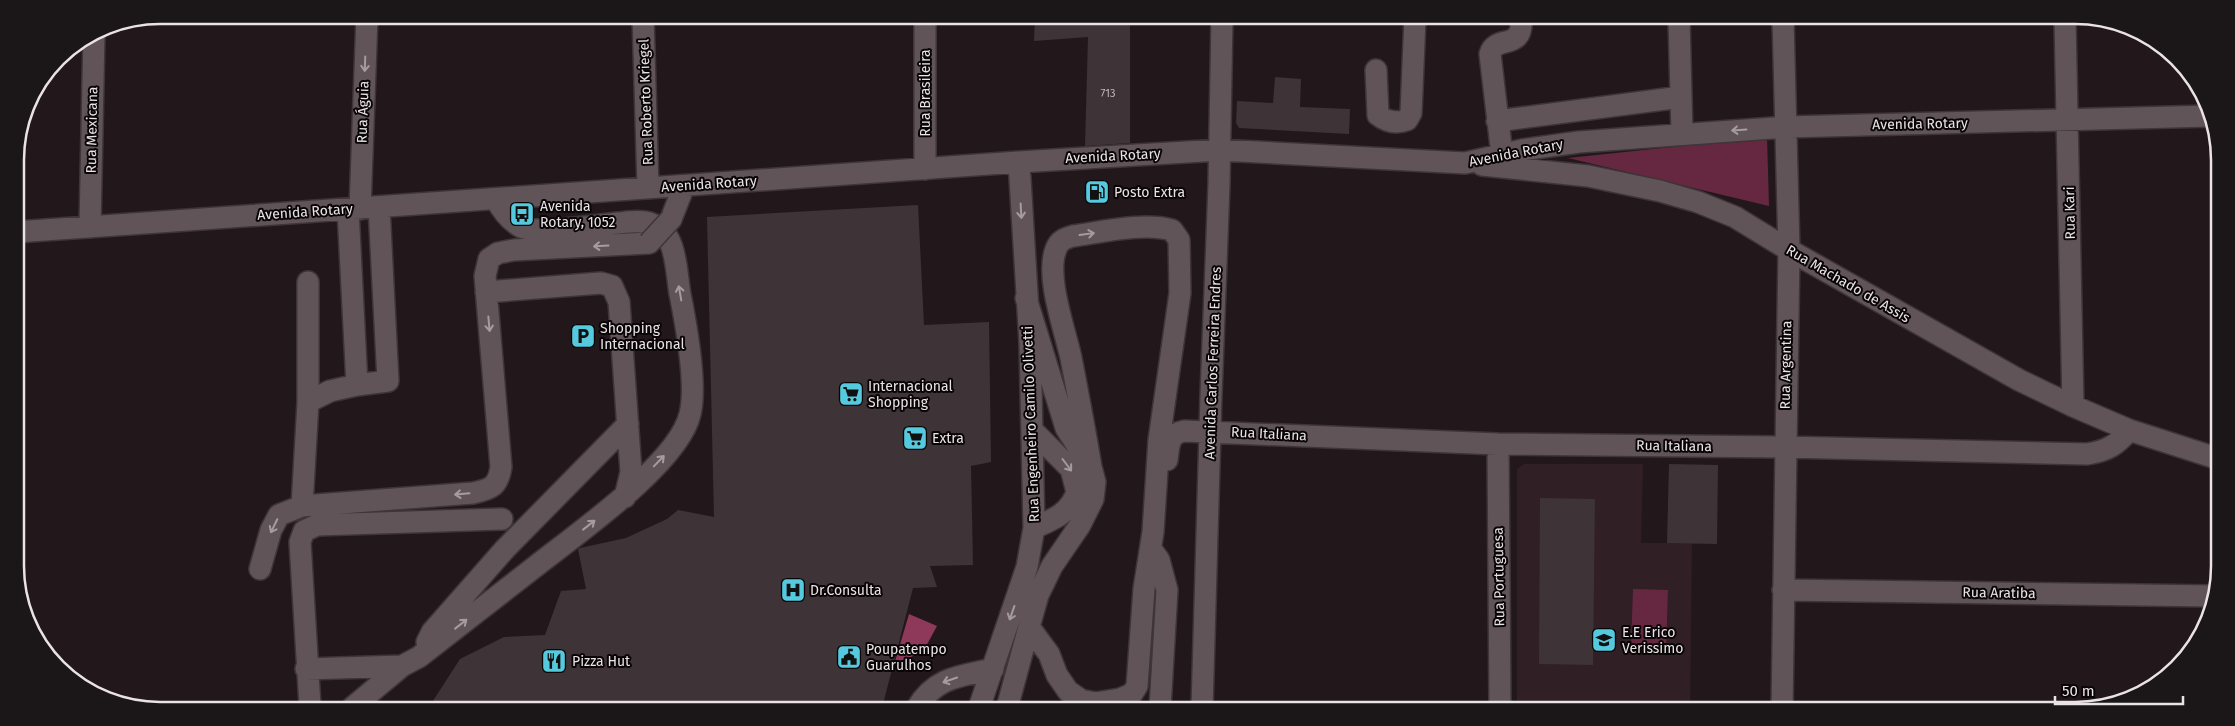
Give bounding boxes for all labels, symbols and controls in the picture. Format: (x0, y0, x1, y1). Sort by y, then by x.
street label: Rua Roberto Kriegel (635, 38, 657, 166)
street label: Rua Brasileira (917, 49, 934, 137)
one-way arrow (360, 56, 370, 72)
street label: Rua Águia (352, 80, 373, 144)
street label: Rua Mexicana (83, 86, 101, 174)
house number: 713 (1101, 87, 1115, 100)
street label: Avenida Rotary (1872, 115, 1968, 133)
one-way arrow (1731, 126, 1747, 135)
street label: Avenida Rotary (1467, 136, 1565, 170)
street label: Avenida Rotary (1065, 145, 1161, 167)
street label: Avenida Rotary (661, 172, 757, 196)
fuel station icon: Posto Extra (1084, 179, 1110, 205)
place label: Posto Extra (1114, 184, 1185, 201)
street label: Rua Kari (2061, 186, 2079, 240)
place label: Avenida Rotary, 1052 (540, 198, 616, 231)
street label: Avenida Rotary (257, 200, 353, 224)
bus stop icon: Avenida Rotary, 1052 (509, 201, 535, 227)
one-way arrow (1017, 202, 1026, 218)
one-way arrow (1079, 229, 1095, 239)
one-way arrow (593, 241, 609, 250)
street label: Rua Machado de Assis (1783, 242, 1913, 327)
street label: Avenida Carlos Ferreira Endres (1201, 266, 1225, 460)
one-way arrow (675, 285, 684, 301)
one-way arrow (484, 316, 494, 332)
place label: Shopping Internacional (600, 320, 685, 353)
street label: Rua Argentina (1777, 320, 1795, 410)
parking icon: Shopping Internacional (570, 323, 596, 349)
street label: Rua Engenheiro Camilo Olivetti (1019, 326, 1043, 522)
place label: Internacional Shopping (868, 378, 953, 411)
supermarket icon: Internacional Shopping (838, 381, 864, 407)
street label: Rua Italiana (1231, 424, 1307, 444)
supermarket icon: Extra (902, 425, 928, 451)
place label: Extra (932, 430, 964, 447)
street label: Rua Italiana (1636, 437, 1712, 455)
one-way arrow (653, 455, 665, 468)
one-way arrow (1061, 459, 1072, 472)
one-way arrow (455, 489, 471, 499)
one-way arrow (269, 518, 278, 533)
one-way arrow (582, 519, 595, 530)
street label: Rua Portuguesa (1490, 527, 1508, 627)
hospital icon: Dr.Consulta (780, 577, 806, 603)
place label: Dr.Consulta (810, 582, 882, 599)
street label: Rua Aratiba (1962, 584, 2036, 602)
one-way arrow (1006, 605, 1016, 621)
one-way arrow (454, 619, 467, 630)
place label: E.E Erico Verissimo (1622, 624, 1683, 657)
school or university icon: E.E Erico Verissimo (1591, 627, 1617, 653)
place label: Poupatempo Guarulhos (866, 641, 947, 674)
public building icon: Poupatempo Guarulhos (836, 644, 862, 670)
restaurant icon: Pizza Hut (541, 648, 567, 674)
place label: Pizza Hut (572, 653, 631, 670)
scale bar (2055, 674, 2182, 706)
one-way arrow (943, 676, 958, 685)
text: 50 m (2062, 682, 2095, 700)

